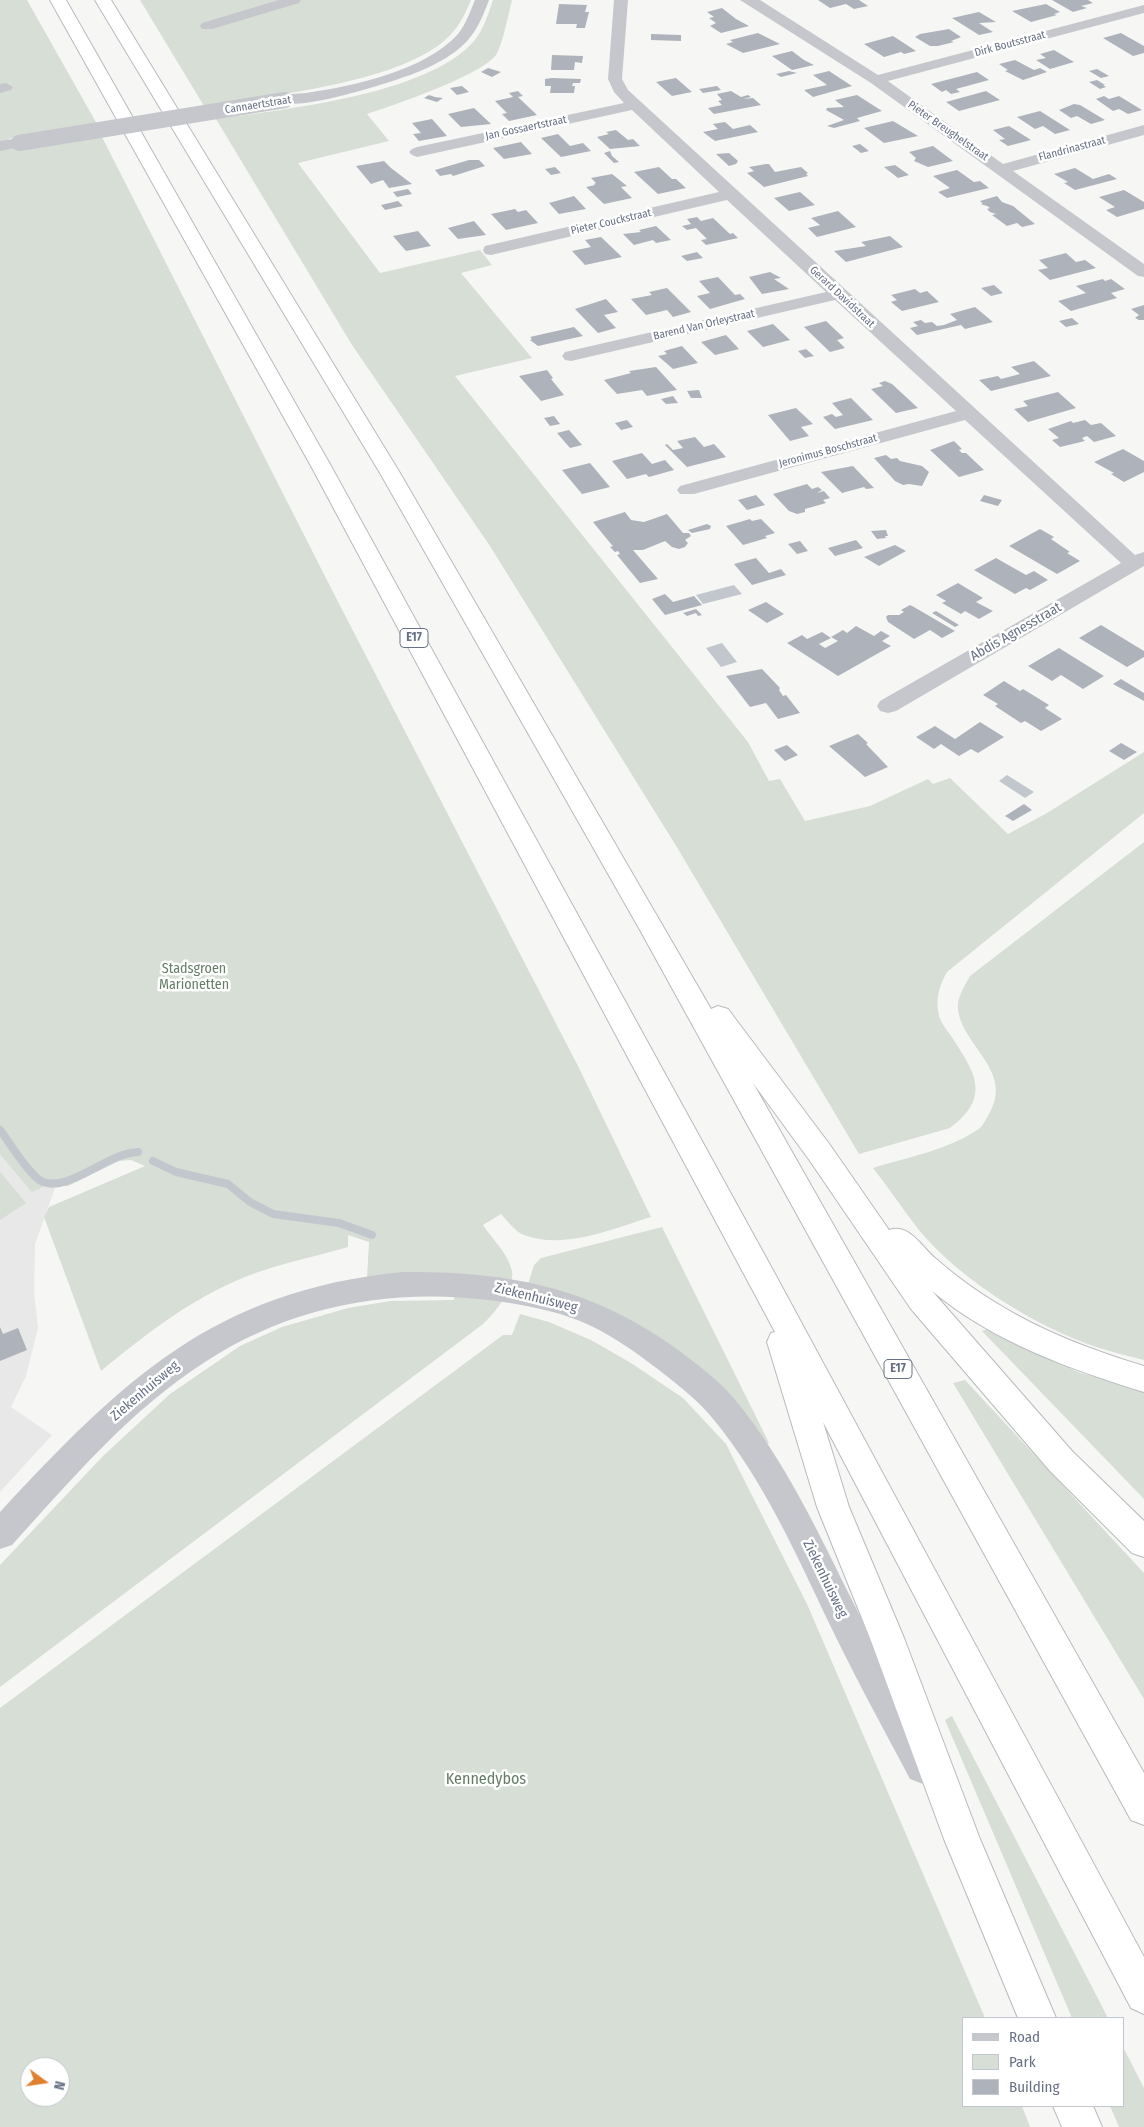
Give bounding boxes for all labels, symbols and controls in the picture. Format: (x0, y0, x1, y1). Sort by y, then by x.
street label: Dirk Boutsstraat (973, 28, 1047, 60)
street label: Cannaertstraat (224, 93, 292, 117)
street label: Pieter Breughelstraat (905, 98, 991, 164)
street label: Jan Gossaertstraat (484, 113, 568, 143)
street label: Flandrinastraat (1037, 134, 1107, 164)
street label: Pieter Couckstraat (570, 206, 652, 238)
street label: Gerard Davidstraat (807, 264, 877, 330)
street label: Barend Van Orleystraat (652, 307, 756, 343)
street label: Jeronimus Boschstraat (778, 432, 878, 470)
street label: Abdis Agnesstraat (967, 599, 1065, 665)
road number: E17 (400, 628, 428, 648)
park label: Stadsgroen Marionetten (159, 961, 229, 994)
street label: Ziekenhuisweg (493, 1280, 579, 1316)
street label: Ziekenhuisweg (107, 1357, 183, 1425)
road number: E17 (884, 1360, 912, 1378)
street label: Ziekenhuisweg (799, 1537, 851, 1621)
park label: Kennedybos (446, 1770, 526, 1790)
legend (962, 2017, 1124, 2107)
text: Road (1009, 2028, 1040, 2046)
text: Park (1009, 2053, 1036, 2071)
north arrow (20, 2057, 70, 2107)
text: Building (1009, 2078, 1060, 2096)
text: N (50, 2079, 68, 2092)

